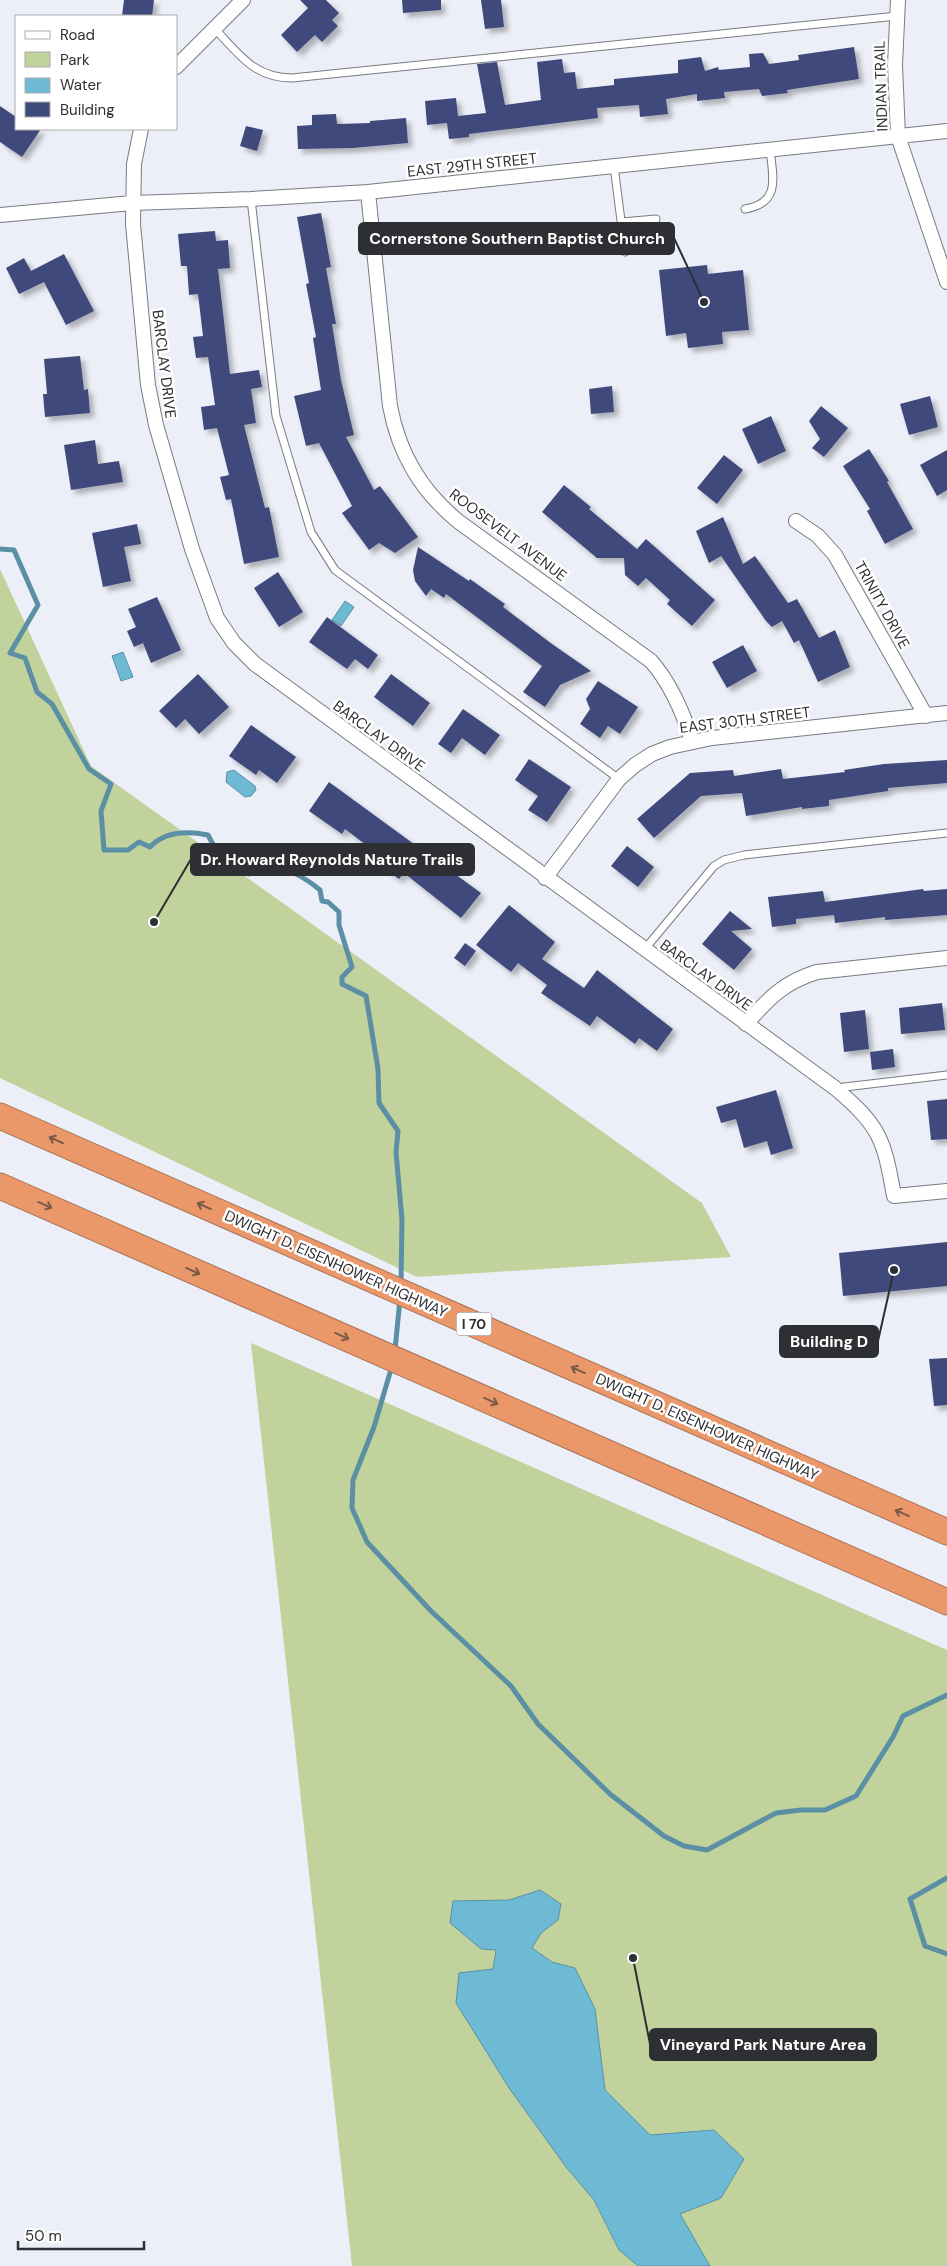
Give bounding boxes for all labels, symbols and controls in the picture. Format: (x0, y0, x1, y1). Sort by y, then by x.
legend (15, 15, 178, 130)
text: Road (60, 25, 95, 45)
street label: INDIAN TRAIL (869, 40, 893, 132)
text: Park (60, 50, 90, 70)
text: Water (60, 75, 102, 95)
text: Building (60, 100, 115, 120)
street label: EAST 29TH STREET (406, 148, 538, 182)
callout: Cornerstone Southern Baptist Church (359, 223, 674, 254)
text: Cornerstone Southern Baptist Church (369, 228, 665, 249)
street label: BARCLAY DRIVE (147, 309, 181, 419)
street label: ROOSEVELT AVENUE (445, 484, 571, 586)
street label: TRINITY DRIVE (850, 558, 914, 652)
street label: BARCLAY DRIVE (329, 696, 429, 776)
street label: EAST 30TH STREET (678, 702, 812, 738)
callout: Dr. Howard Reynolds Nature Trails (191, 844, 474, 875)
text: Dr. Howard Reynolds Nature Trails (200, 849, 464, 870)
street label: BARCLAY DRIVE (656, 935, 756, 1015)
one-way arrow (49, 1135, 64, 1145)
one-way arrow (37, 1201, 52, 1211)
one-way arrow (197, 1201, 212, 1211)
street label: DWIGHT D. EISENHOWER HIGHWAY (221, 1206, 451, 1322)
one-way arrow (185, 1266, 200, 1276)
road number: I 70 (456, 1312, 492, 1336)
callout: Building D (780, 1326, 878, 1357)
one-way arrow (334, 1331, 349, 1341)
text: Building D (790, 1331, 868, 1352)
one-way arrow (571, 1364, 586, 1374)
street label: DWIGHT D. EISENHOWER HIGHWAY (592, 1369, 822, 1485)
one-way arrow (483, 1397, 498, 1407)
one-way arrow (895, 1507, 910, 1517)
callout: Vineyard Park Nature Area (650, 2029, 876, 2060)
text: Vineyard Park Nature Area (660, 2034, 866, 2055)
scale bar (18, 2218, 144, 2250)
text: 50 m (25, 2226, 62, 2246)

